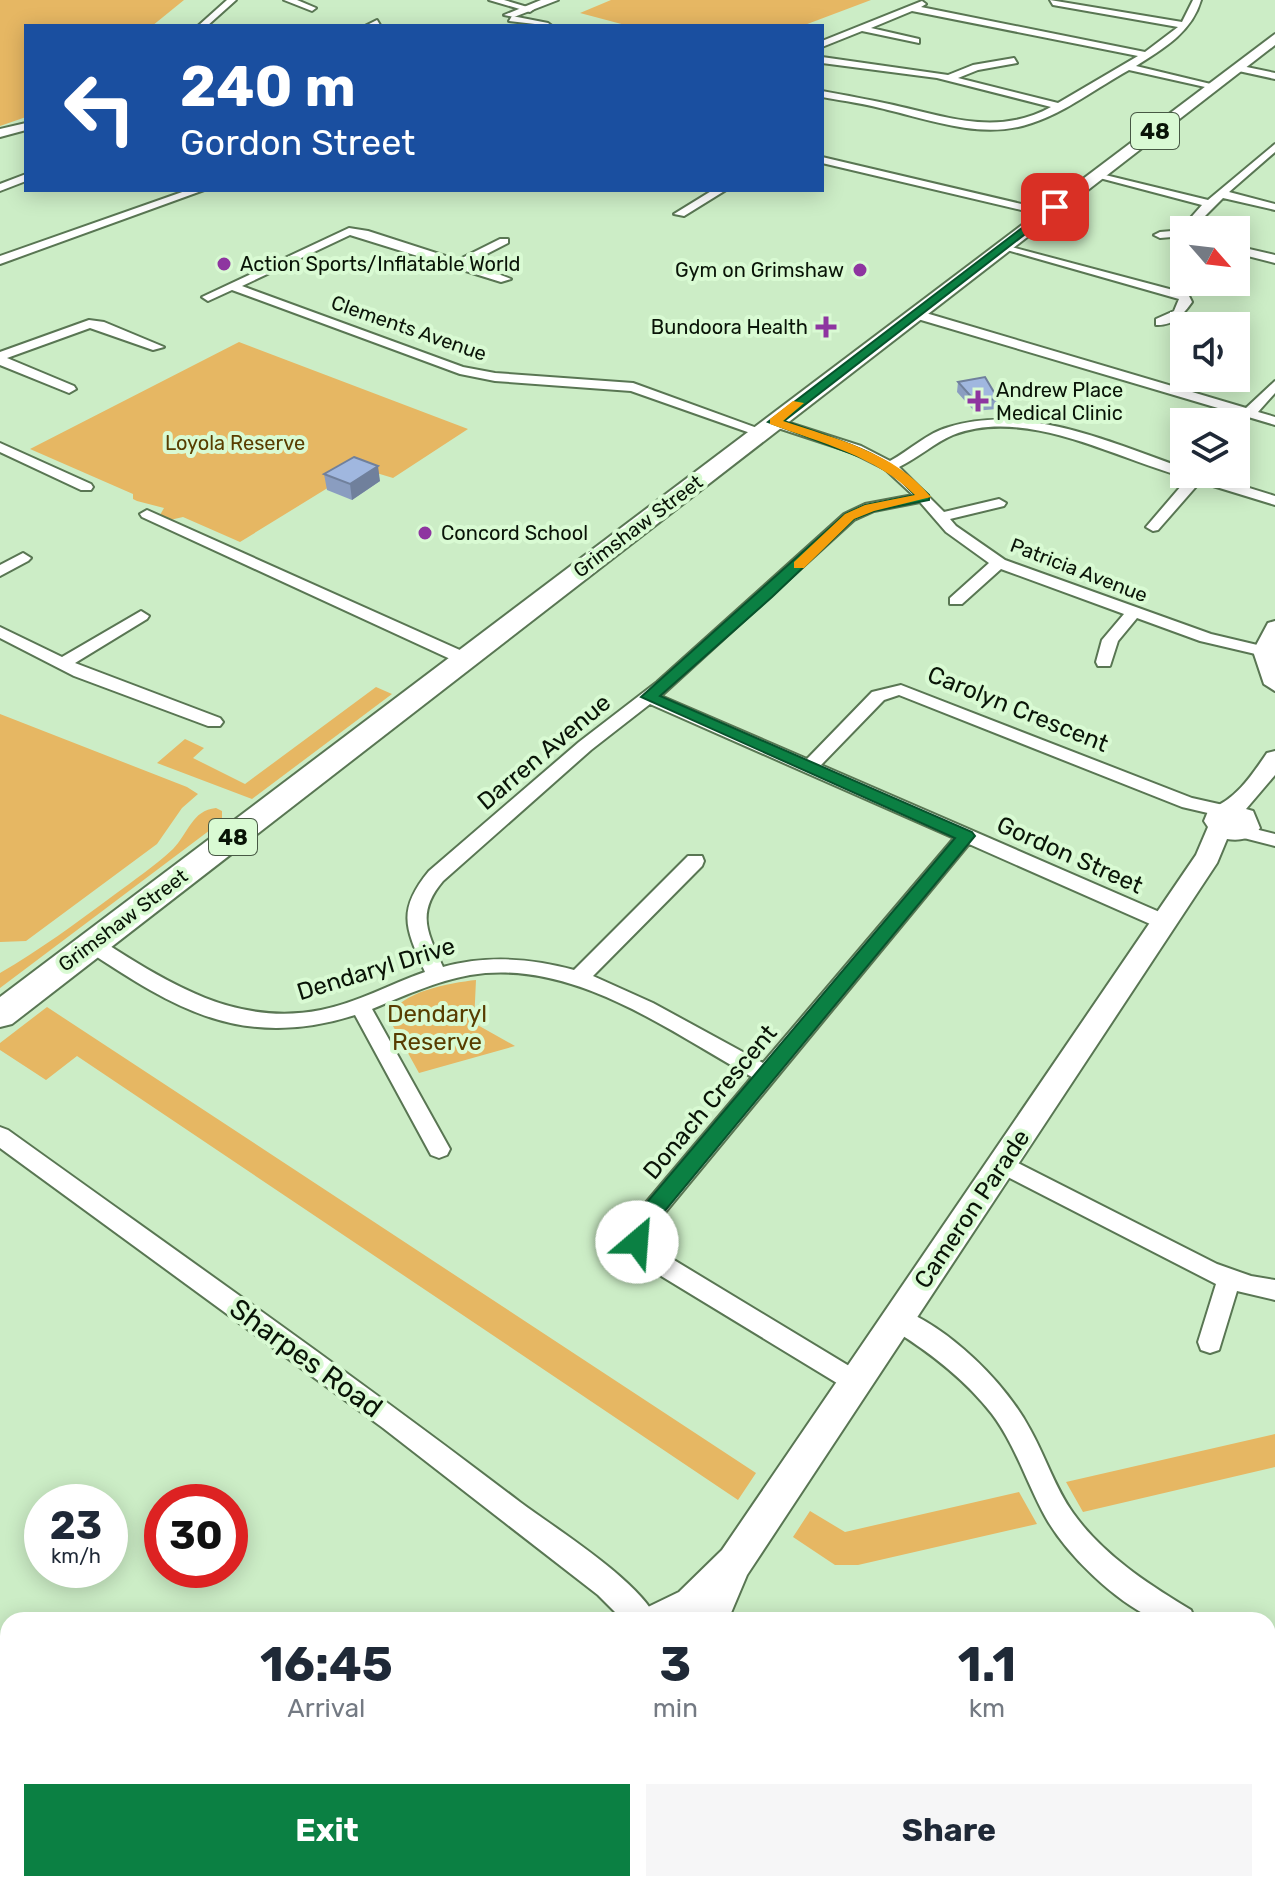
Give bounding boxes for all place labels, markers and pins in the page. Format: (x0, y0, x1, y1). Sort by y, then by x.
pin (1021, 173, 1089, 241)
place label: Action Sports/Inflatable World (240, 252, 520, 276)
marker: Action Sports/Inflatable World (215, 255, 233, 273)
place label: Gym on Grimshaw (675, 258, 844, 282)
marker: Gym on Grimshaw (851, 261, 869, 279)
place label: Bundoora Health (651, 315, 808, 339)
marker: Bundoora Health (815, 316, 837, 338)
place label: Andrew Place Medical Clinic (996, 378, 1123, 425)
marker: Andrew Place Medical Clinic (967, 390, 989, 412)
place label: Concord School (441, 521, 588, 545)
marker: Concord School (416, 524, 434, 542)

